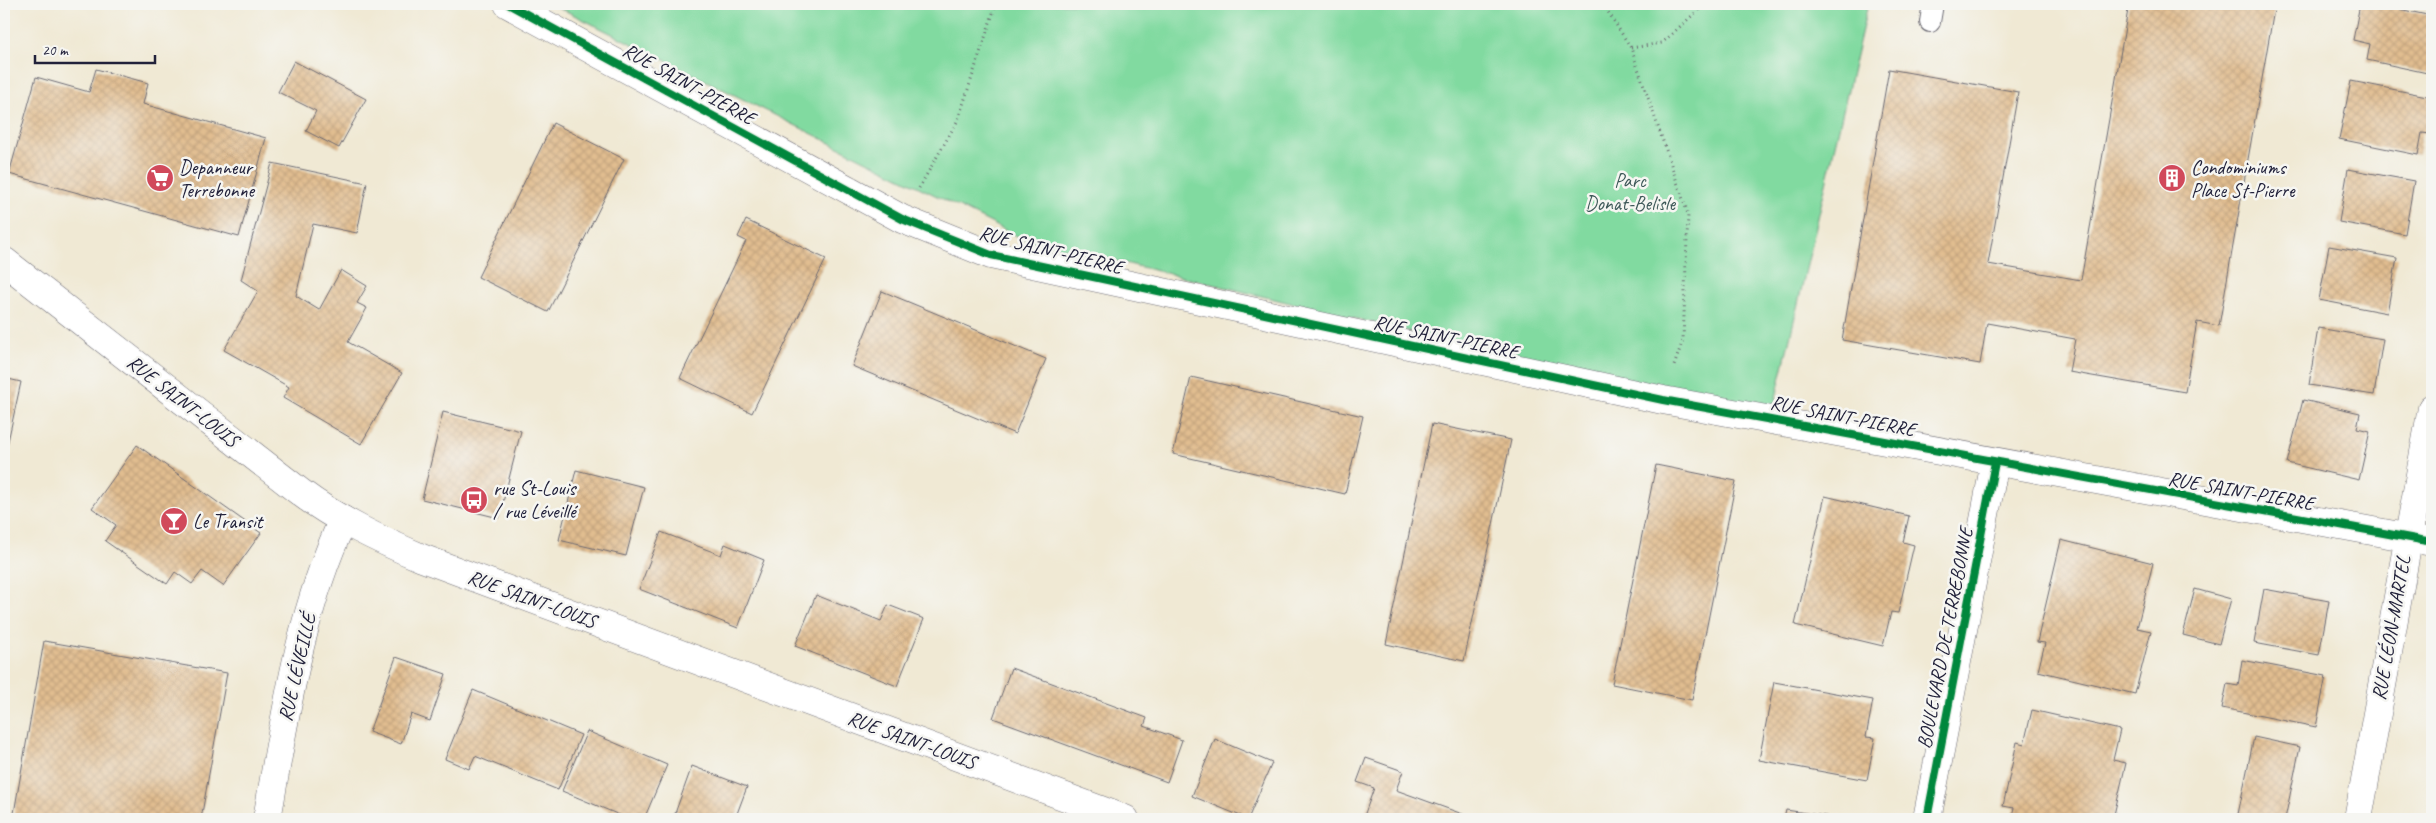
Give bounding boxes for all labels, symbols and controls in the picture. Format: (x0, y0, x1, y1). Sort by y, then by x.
scale bar (35, 32, 155, 64)
street label: RUE SAINT-PIERRE (618, 37, 762, 132)
text: 20 m (42, 41, 69, 60)
place label: Depanneur Terrebonne (179, 155, 256, 203)
place label: Condominiums Place St-Pierre (2191, 155, 2296, 203)
supermarket icon: Depanneur Terrebonne (145, 163, 175, 193)
building icon: Condominiums Place St-Pierre (2157, 163, 2187, 193)
park label: Parc Donat-Belisle (1585, 168, 1676, 216)
street label: RUE SAINT-PIERRE (976, 220, 1129, 281)
street label: RUE SAINT-PIERRE (1371, 309, 1524, 365)
street label: RUE SAINT-LOUIS (122, 350, 246, 454)
street label: RUE SAINT-PIERRE (1768, 390, 1921, 443)
street label: RUE SAINT-PIERRE (2166, 466, 2319, 517)
place label: rue St-Louis / rue Léveillé (493, 476, 579, 524)
bus stop icon: rue St-Louis / rue Léveillé (459, 485, 489, 515)
bar icon: Le Transit (159, 506, 189, 536)
place label: Le Transit (193, 509, 265, 534)
street label: BOULEVARD DE TERREBONNE (1911, 522, 1979, 751)
street label: RUE LÉON-MARTEL (2366, 553, 2416, 702)
street label: RUE SAINT-LOUIS (464, 564, 602, 635)
street label: RUE LÉVEILLÉ (272, 608, 322, 724)
street label: RUE SAINT-LOUIS (844, 705, 982, 776)

